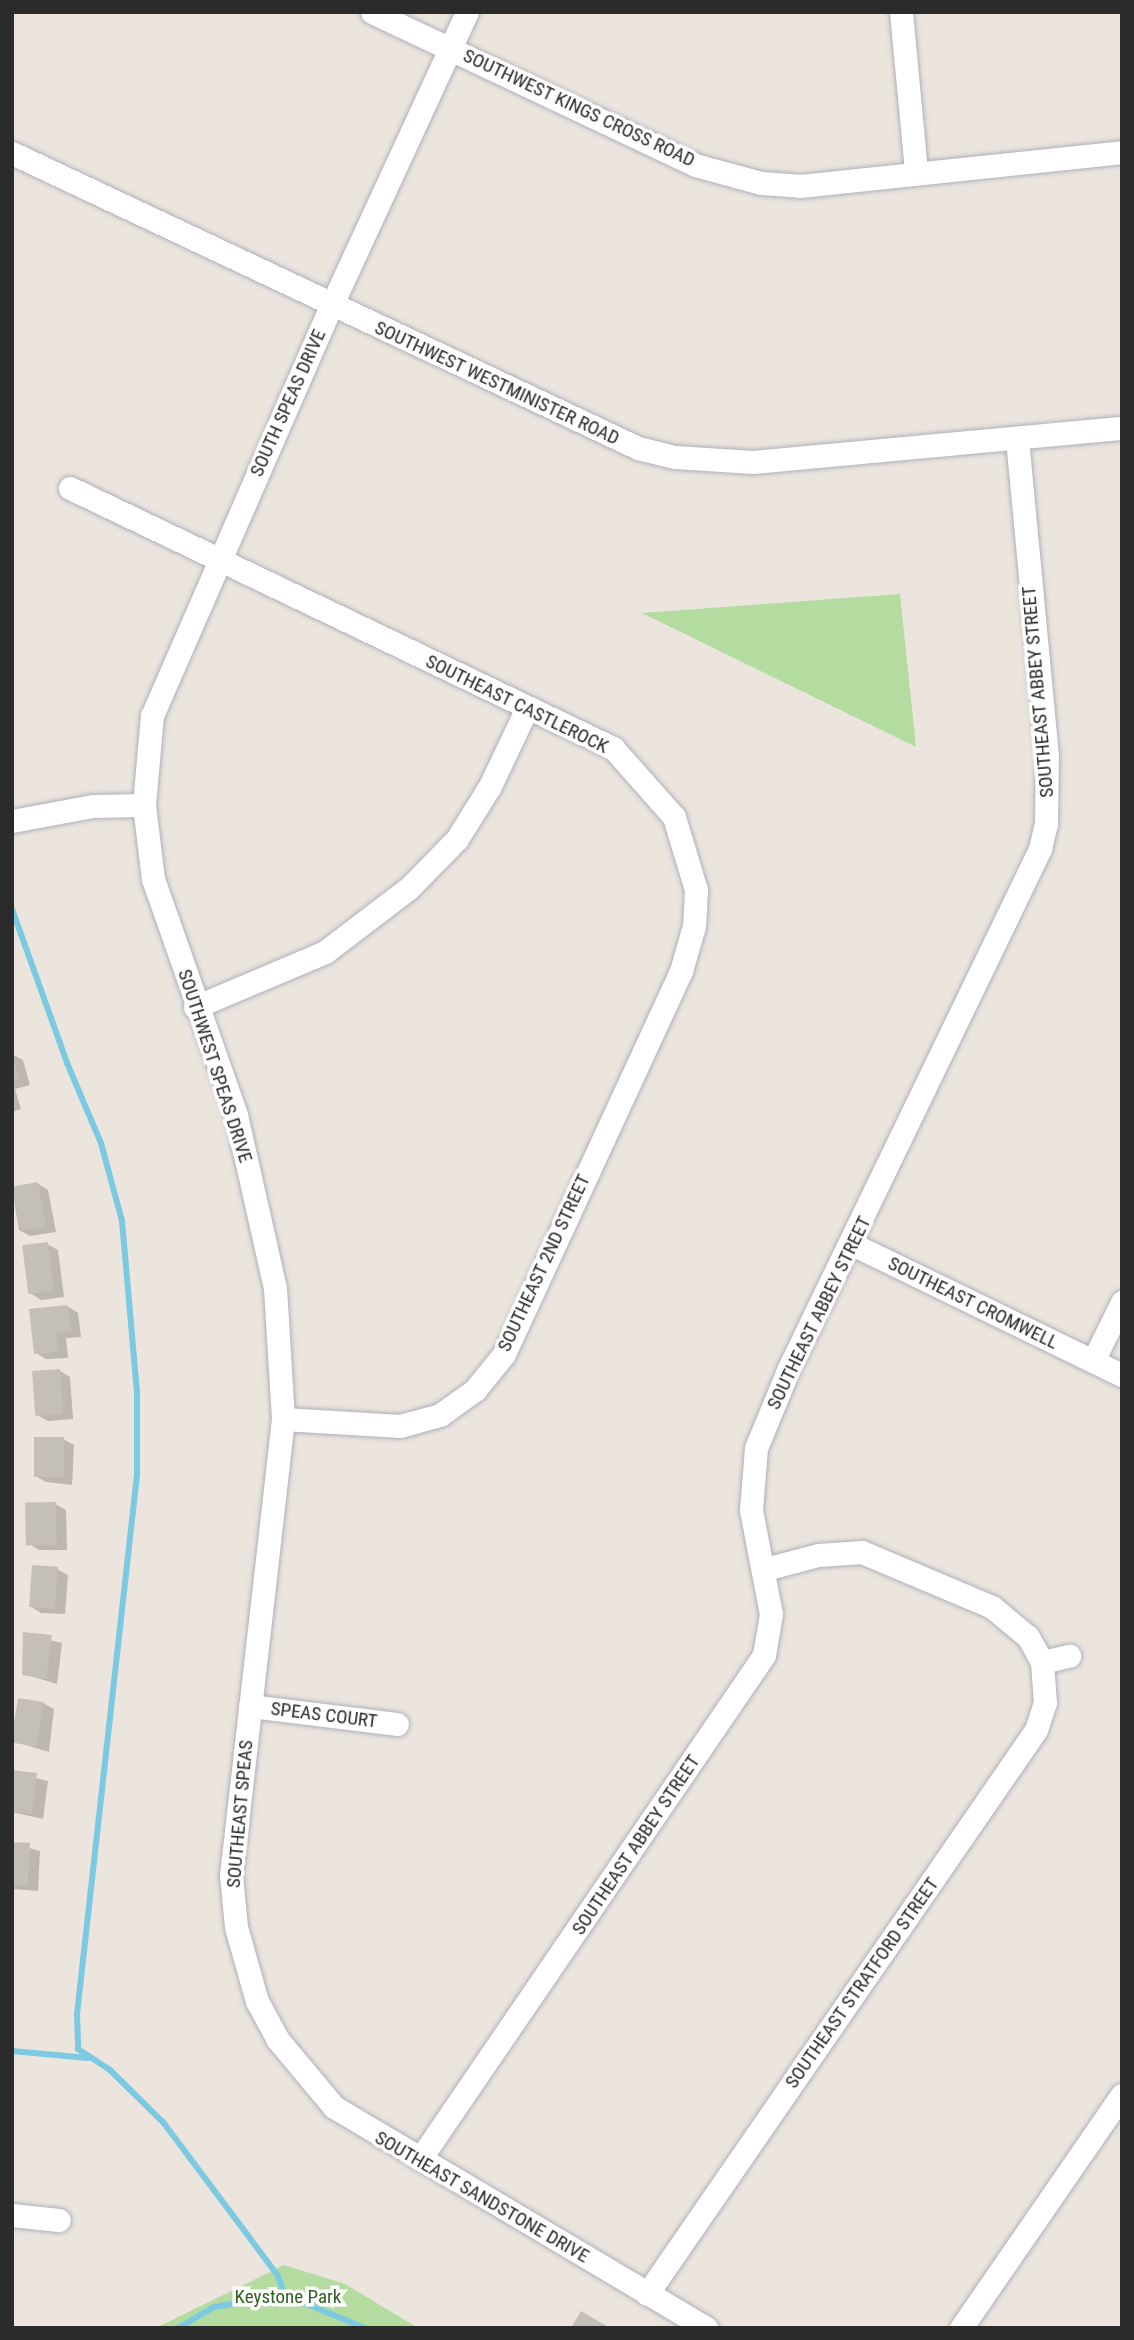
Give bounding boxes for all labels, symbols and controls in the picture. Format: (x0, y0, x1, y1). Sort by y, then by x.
street label: SOUTHWEST KINGS CROSS ROAD (459, 44, 699, 172)
street label: SOUTHWEST WESTMINISTER ROAD (371, 316, 623, 450)
street label: SOUTH SPEAS DRIVE (245, 326, 331, 480)
street label: SOUTHEAST ABBEY STREET (1017, 585, 1059, 799)
street label: SOUTHEAST CASTLEROCK (422, 650, 612, 758)
street label: SOUTHWEST SPEAS DRIVE (173, 966, 257, 1166)
street label: SOUTHEAST 2ND STREET (493, 1171, 595, 1355)
street label: SOUTHEAST ABBEY STREET (762, 1213, 876, 1413)
street label: SOUTHEAST CROMWELL (884, 1252, 1062, 1354)
street label: SPEAS COURT (269, 1697, 379, 1733)
street label: SOUTHEAST SPEAS (222, 1739, 258, 1889)
street label: SOUTHEAST ABBEY STREET (567, 1751, 705, 1939)
street label: SOUTHEAST STRATFORD STREET (780, 1873, 944, 2093)
street label: SOUTHEAST SANDSTONE DRIVE (371, 2126, 593, 2268)
park label: Keystone Park (235, 2286, 341, 2308)

